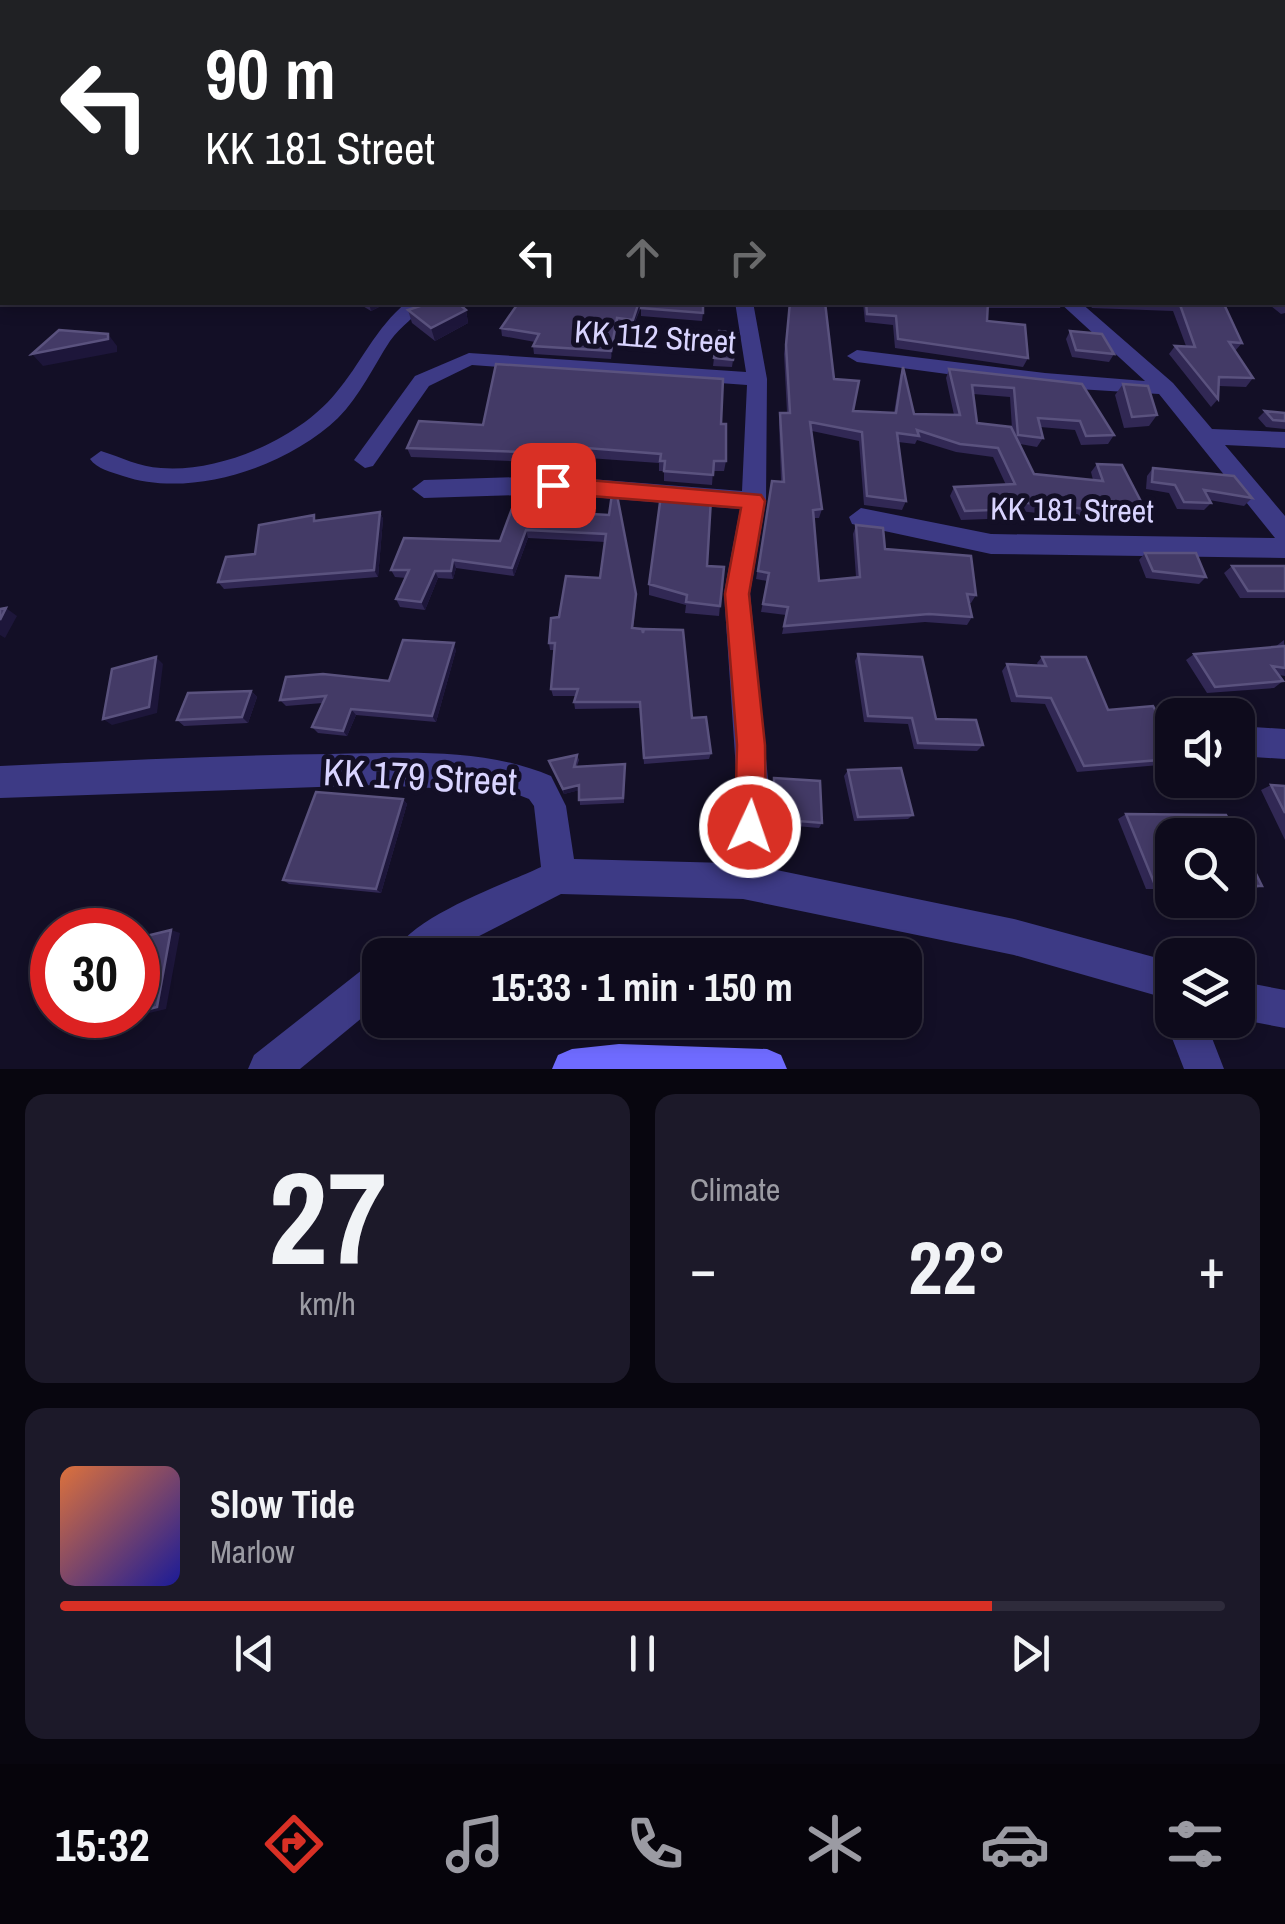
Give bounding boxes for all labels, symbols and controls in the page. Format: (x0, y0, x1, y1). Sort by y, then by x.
text: 90 m (205, 27, 336, 121)
icon: left (40, 40, 170, 170)
text: KK 181 Street (205, 117, 435, 178)
icon: left (510, 230, 565, 285)
icon: ahead (615, 230, 670, 285)
icon: right (720, 230, 775, 285)
street label: KK 112 Street (573, 309, 737, 364)
pin (511, 443, 596, 528)
icon: arrive (526, 458, 581, 513)
street label: KK 181 Street (990, 487, 1154, 532)
map controls (1155, 698, 1255, 1038)
button: sound (1155, 698, 1255, 798)
street label: KK 179 Street (322, 746, 519, 807)
position arrow (698, 775, 802, 879)
button: search (1155, 818, 1255, 918)
speed limit sign: 30 (30, 908, 160, 1038)
button: layers (1155, 938, 1255, 1038)
text: 15:33 · 1 min · 150 m (491, 962, 793, 1013)
text: 27 (268, 1129, 387, 1305)
text: Climate (690, 1168, 780, 1211)
text: 22° (908, 1216, 1007, 1317)
text: − (690, 1231, 716, 1305)
text: + (1199, 1231, 1225, 1305)
text: km/h (299, 1282, 356, 1325)
text: Slow Tide (210, 1479, 355, 1530)
text: Marlow (210, 1530, 295, 1573)
icon: previous (227, 1626, 282, 1681)
icon: pause (615, 1626, 670, 1681)
icon: next (1003, 1626, 1058, 1681)
icon: directions (259, 1809, 329, 1879)
icon: music (440, 1809, 510, 1879)
icon: phone (620, 1809, 690, 1879)
icon: climate (800, 1809, 870, 1879)
icon: car (980, 1809, 1050, 1879)
icon: filters (1160, 1809, 1230, 1879)
text: 15:32 (55, 1814, 149, 1875)

